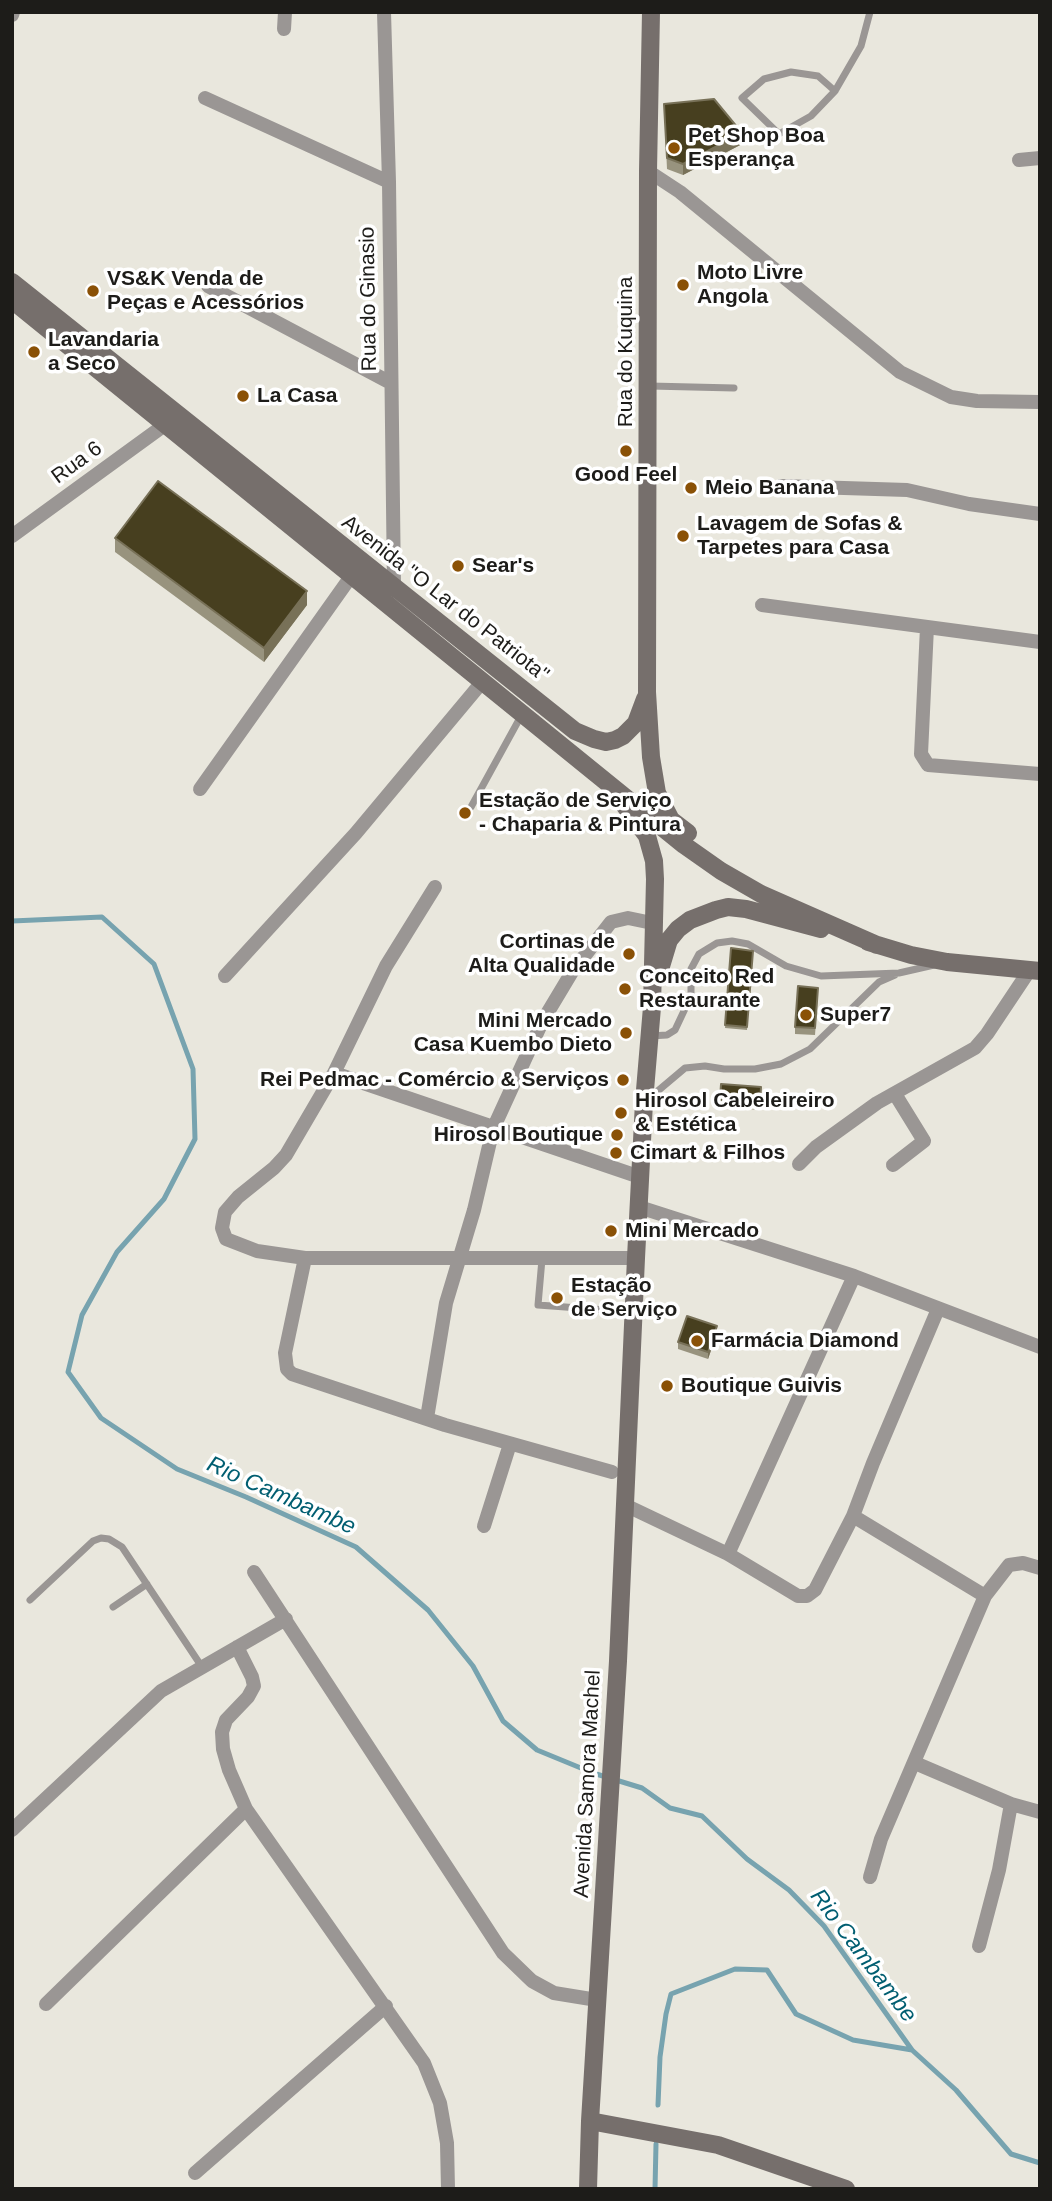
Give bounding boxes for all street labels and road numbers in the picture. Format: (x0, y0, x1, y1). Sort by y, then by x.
street label: Rua do Ginasio (355, 226, 383, 372)
street label: Rua do Kuquina (613, 277, 639, 427)
street label: Rua 6 (47, 436, 107, 490)
street label: Avenida "O Lar do Patriota" (336, 510, 554, 688)
street label: Avenida Samora Machel (569, 1669, 607, 1899)

